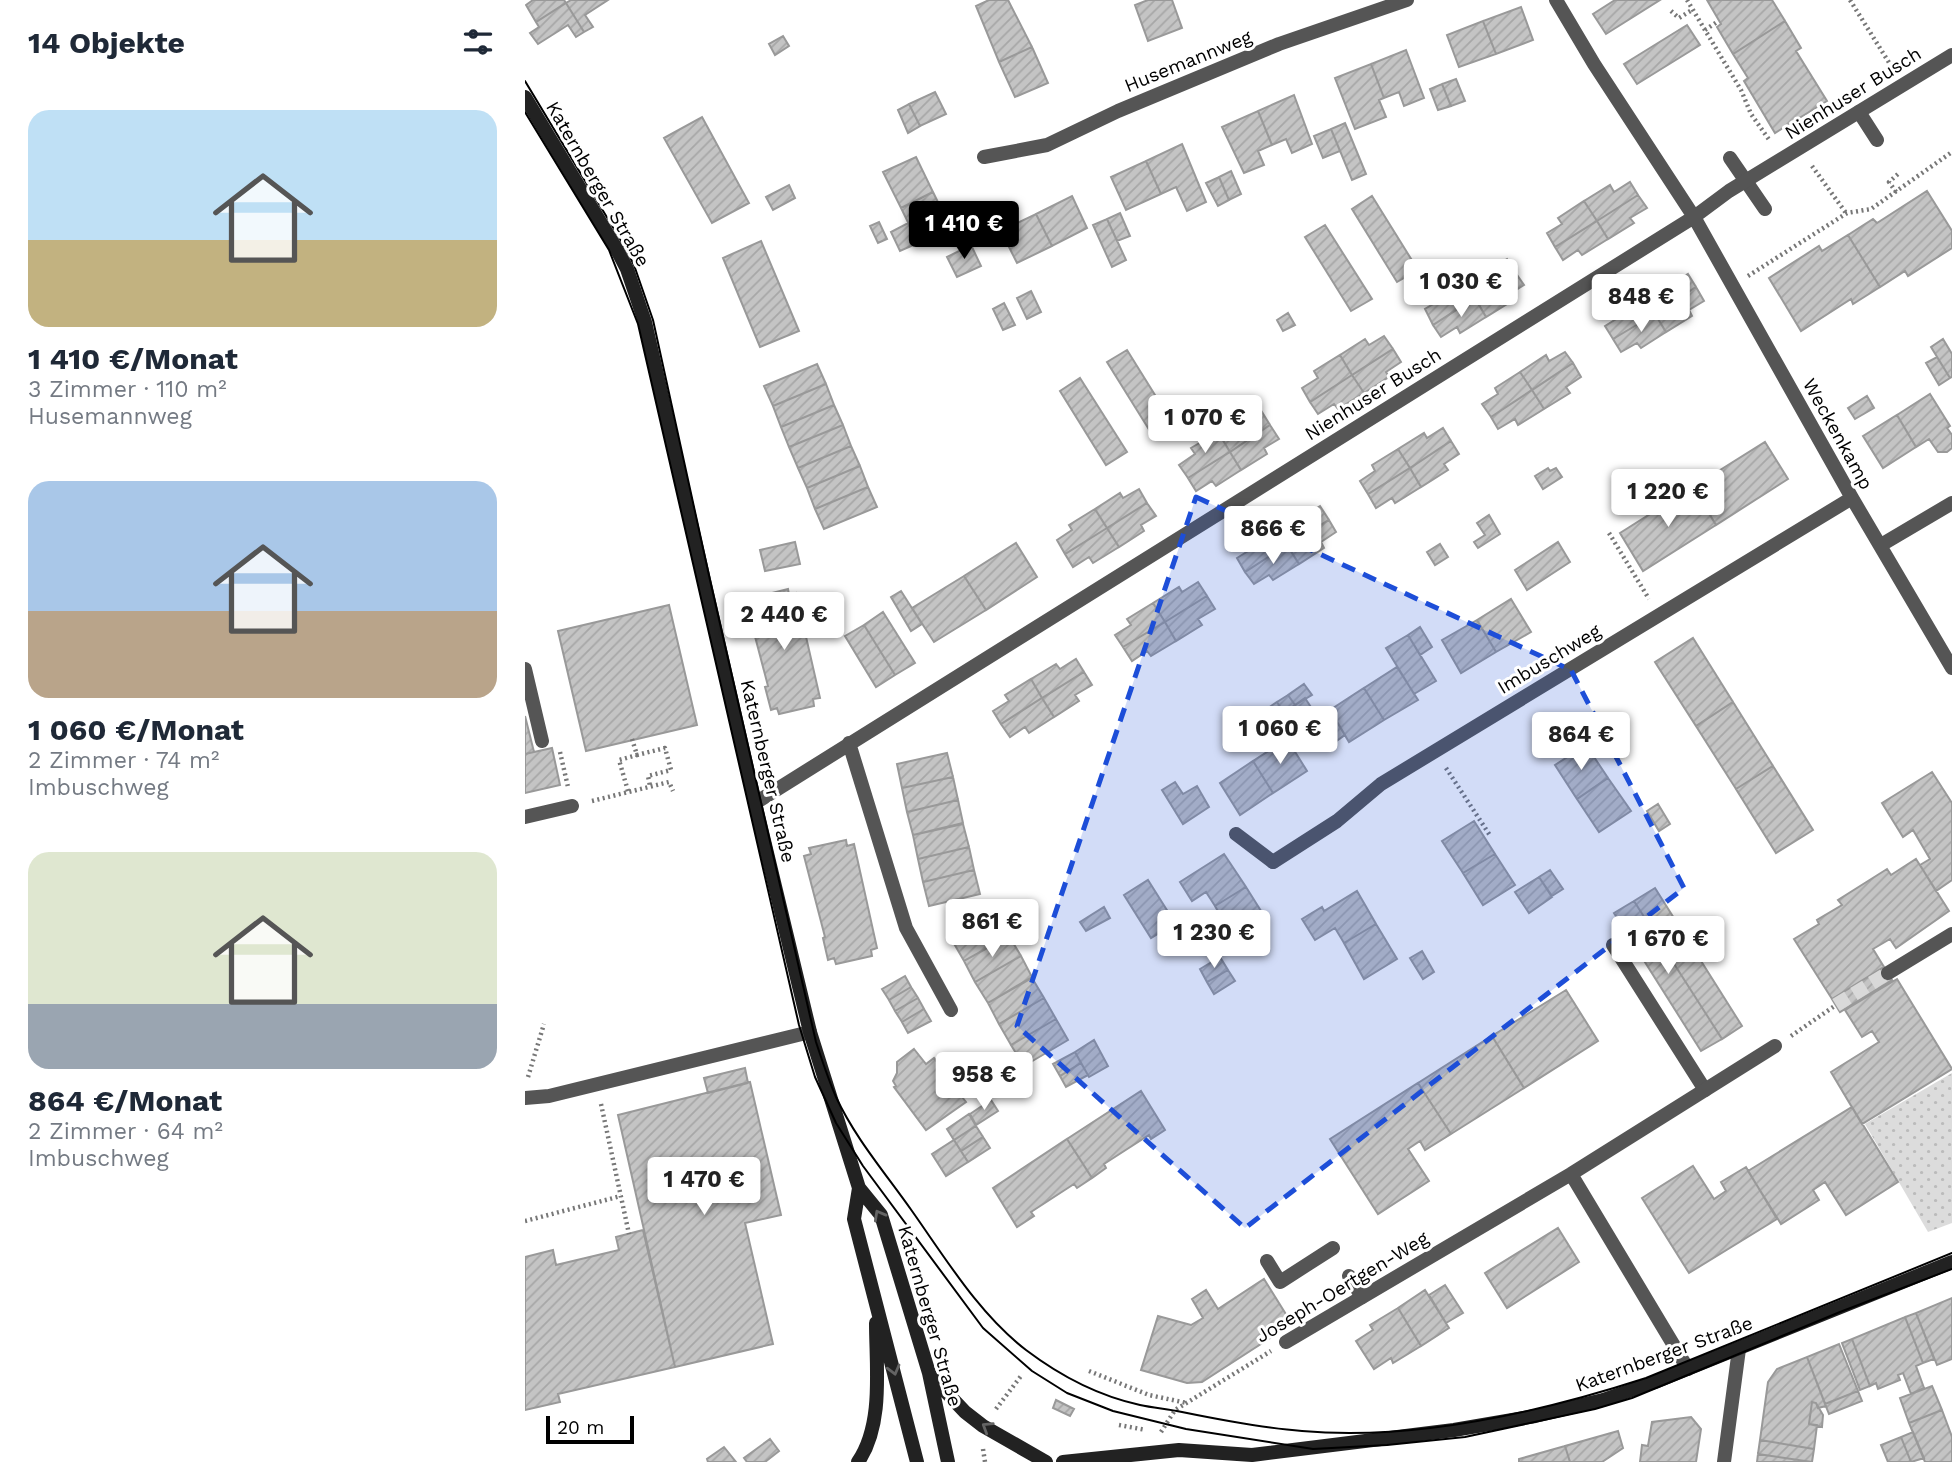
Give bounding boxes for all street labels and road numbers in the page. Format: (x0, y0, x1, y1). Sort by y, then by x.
street label: Husemannweg (1121, 25, 1256, 97)
street label: Nienhuser Busch (1781, 42, 1925, 144)
street label: Katernberger Straße (541, 97, 655, 271)
street label: Nienhuser Busch (1301, 343, 1445, 445)
street label: Weckenkamp (1798, 374, 1878, 494)
street label: Imbuschweg (1493, 619, 1605, 699)
street label: Katernberger Straße (736, 677, 800, 865)
street label: Katernberger Straße (893, 1223, 967, 1409)
street label: Joseph-Oertgen-Weg (1252, 1226, 1433, 1348)
street label: Katernberger Straße (1572, 1311, 1756, 1397)

